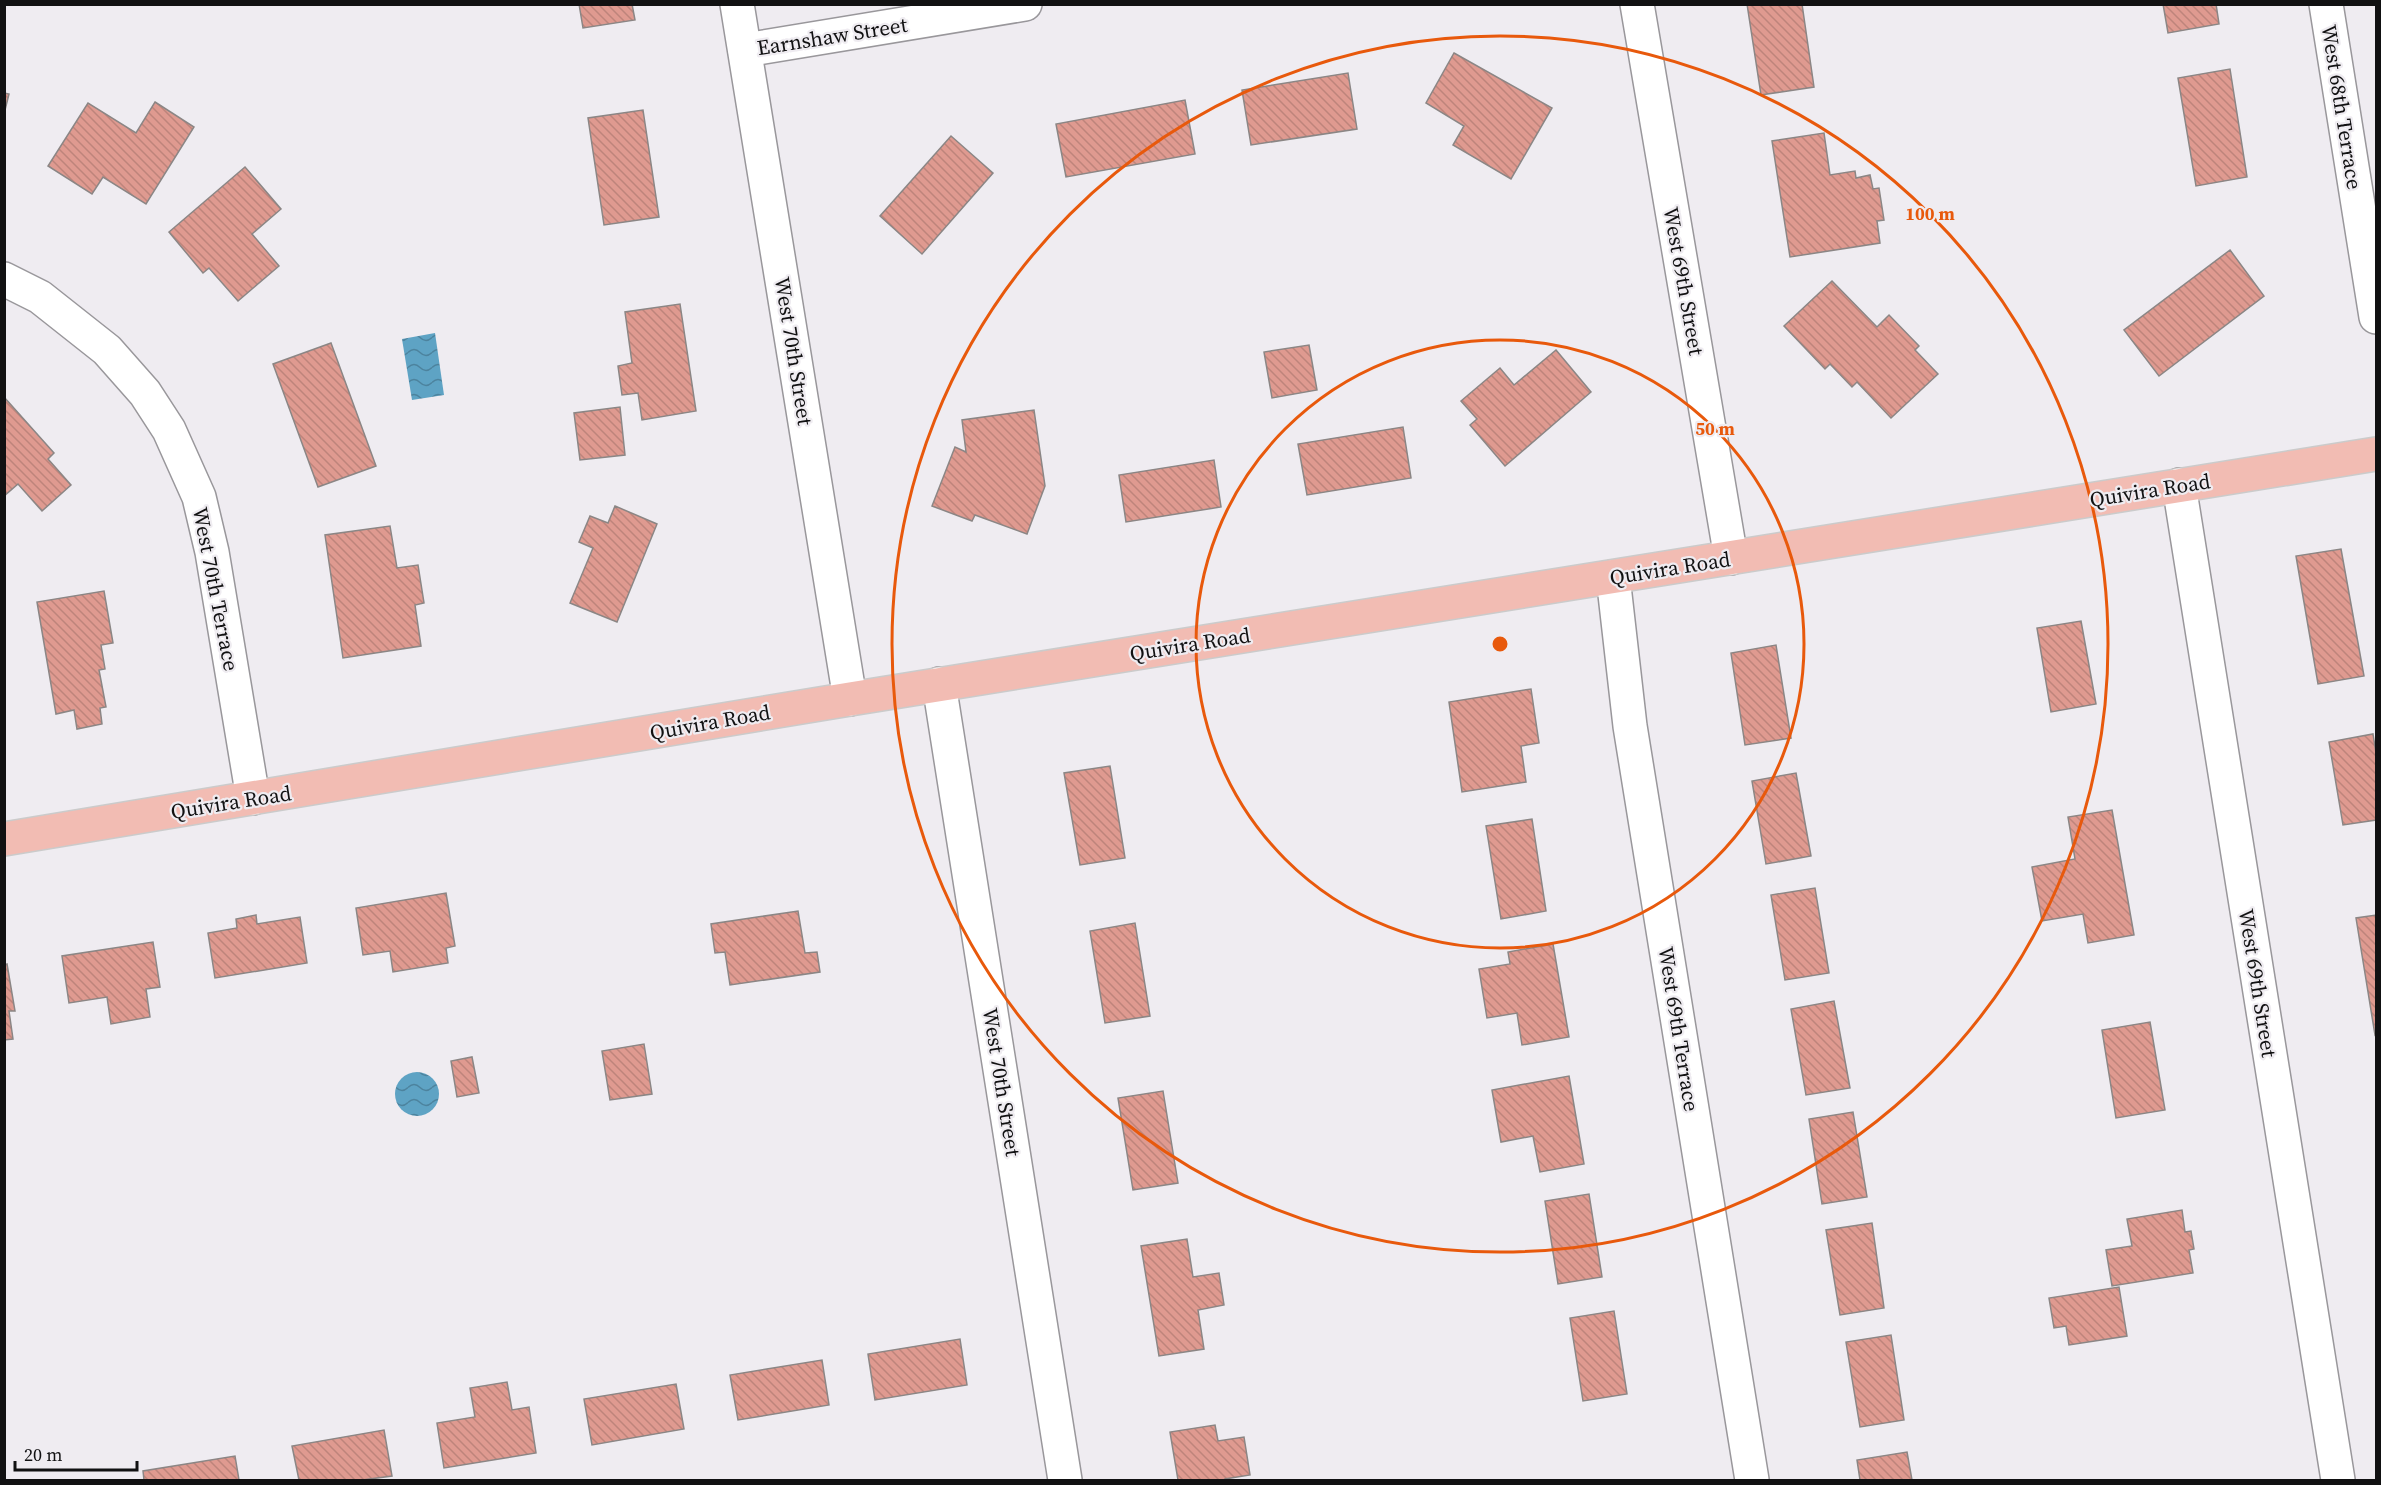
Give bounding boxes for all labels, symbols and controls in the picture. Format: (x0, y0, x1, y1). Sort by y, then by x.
street label: Earnshaw Street (755, 10, 909, 62)
street label: West 68th Terrace (2315, 23, 2369, 191)
text: 100 m (1905, 201, 1955, 226)
street label: West 69th Street (1657, 205, 1711, 357)
street label: West 70th Street (768, 275, 820, 427)
text: 50 m (1695, 416, 1735, 441)
street label: Quivira Road (2088, 466, 2212, 514)
street label: West 70th Terrace (186, 505, 246, 673)
street label: Quivira Road (1608, 544, 1732, 592)
street label: Quivira Road (1128, 620, 1252, 668)
centre of rings (1490, 634, 1510, 654)
street label: Quivira Road (648, 697, 773, 747)
street label: Quivira Road (169, 778, 293, 826)
street label: West 69th Street (2232, 907, 2284, 1059)
street label: West 69th Terrace (1652, 945, 1706, 1113)
street label: West 70th Street (976, 1006, 1028, 1158)
scale bar (15, 1434, 136, 1472)
text: 20 m (24, 1442, 62, 1467)

